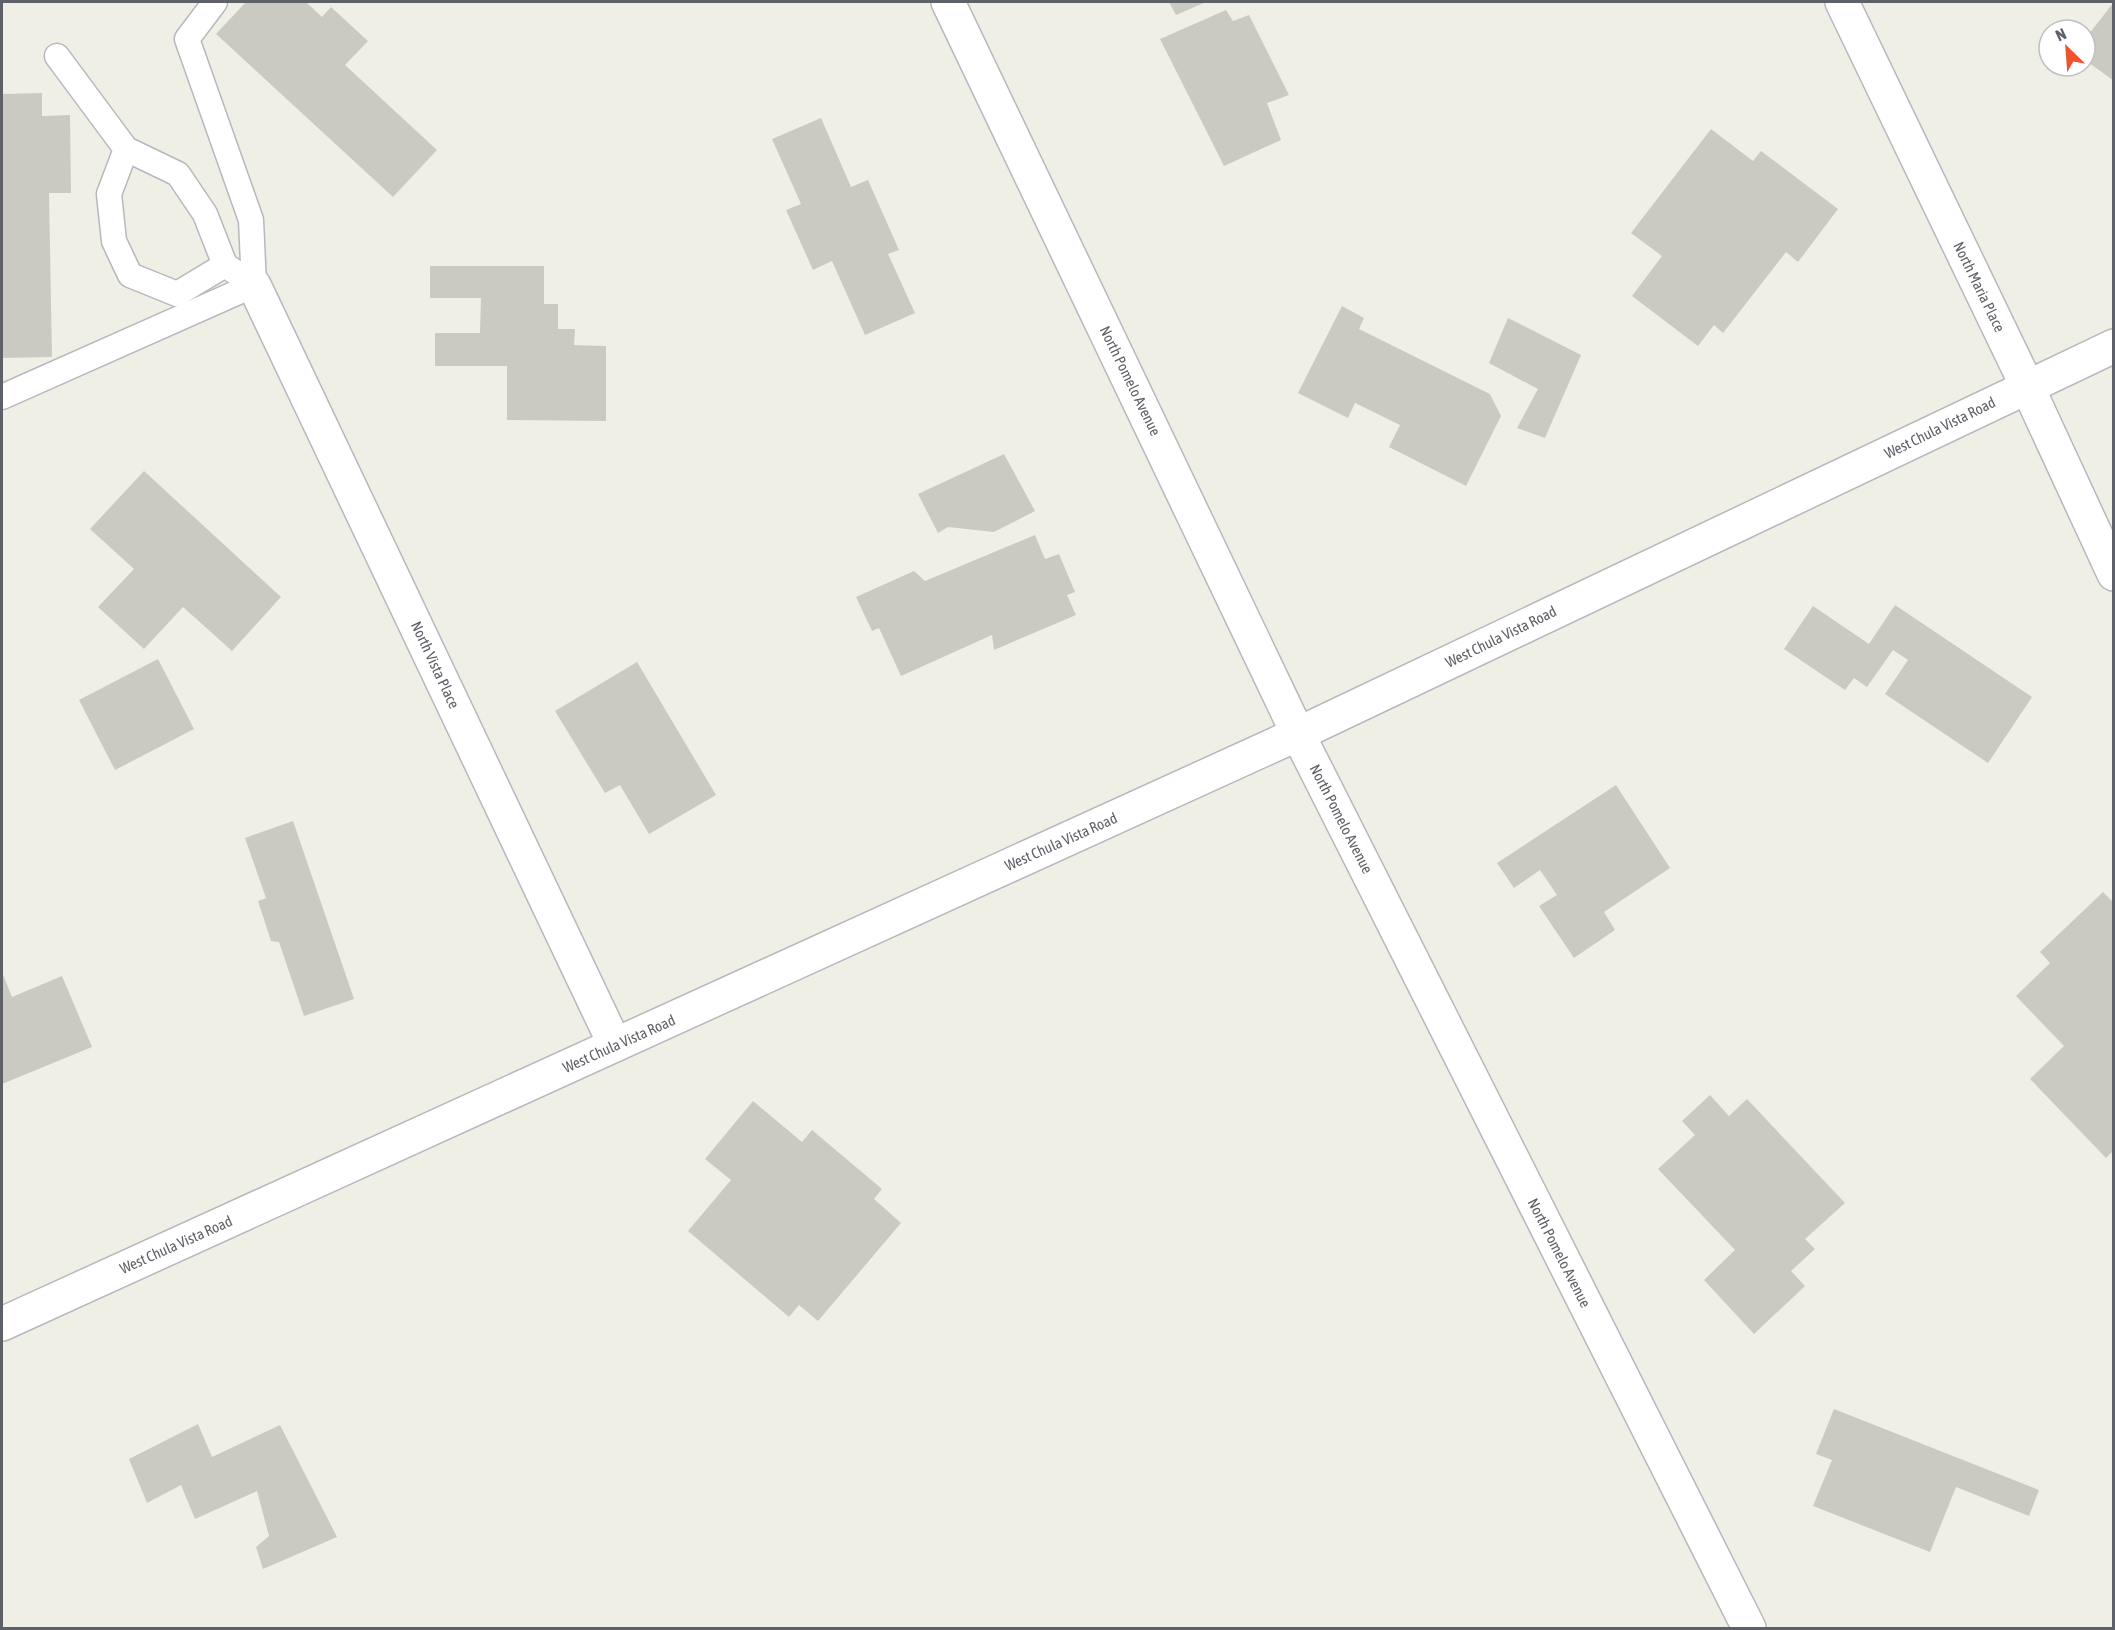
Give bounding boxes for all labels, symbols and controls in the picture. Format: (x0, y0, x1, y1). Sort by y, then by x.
north arrow (2037, 18, 2097, 78)
text: N (2053, 24, 2069, 45)
street label: North Maria Place (1950, 239, 2009, 335)
street label: North Pomelo Avenue (1096, 323, 1165, 439)
street label: West Chula Vista Road (1882, 393, 1998, 462)
street label: West Chula Vista Road (1443, 602, 1559, 671)
street label: North Vista Place (408, 619, 463, 711)
street label: North Pomelo Avenue (1307, 761, 1376, 876)
street label: West Chula Vista Road (1002, 809, 1120, 874)
street label: West Chula Vista Road (560, 1011, 678, 1076)
street label: North Pomelo Avenue (1525, 1195, 1594, 1310)
street label: West Chula Vista Road (117, 1212, 235, 1277)

